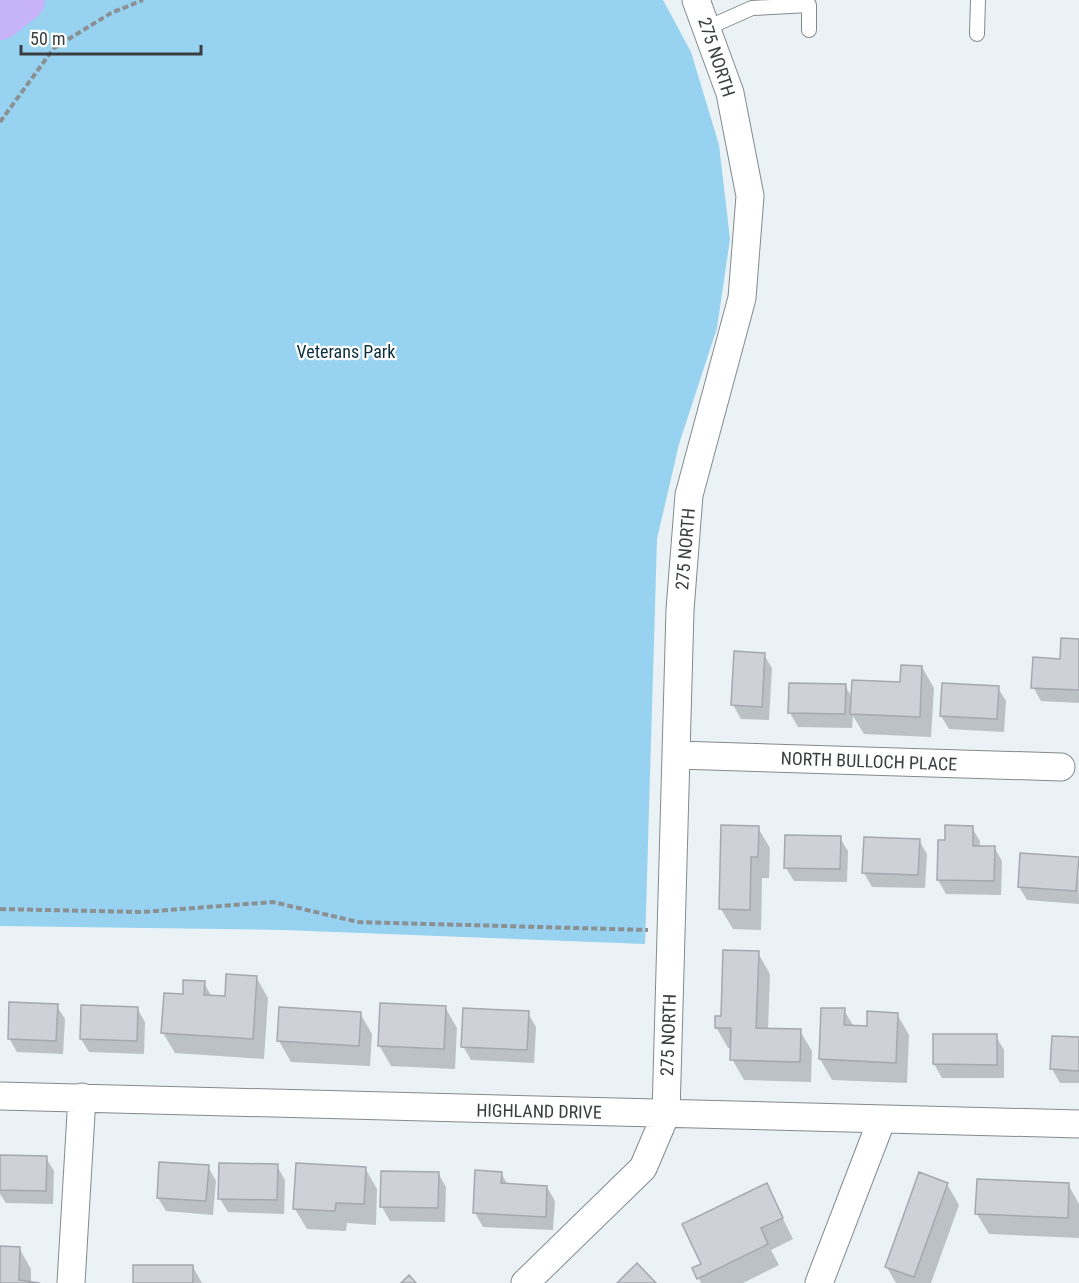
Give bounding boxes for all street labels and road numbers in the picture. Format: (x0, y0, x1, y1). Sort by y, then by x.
street label: 275 NORTH (694, 15, 740, 99)
street label: 275 NORTH (671, 507, 699, 591)
street label: NORTH BULLOCH PLACE (780, 747, 958, 775)
street label: 275 NORTH (656, 994, 680, 1076)
street label: HIGHLAND DRIVE (476, 1099, 602, 1123)

